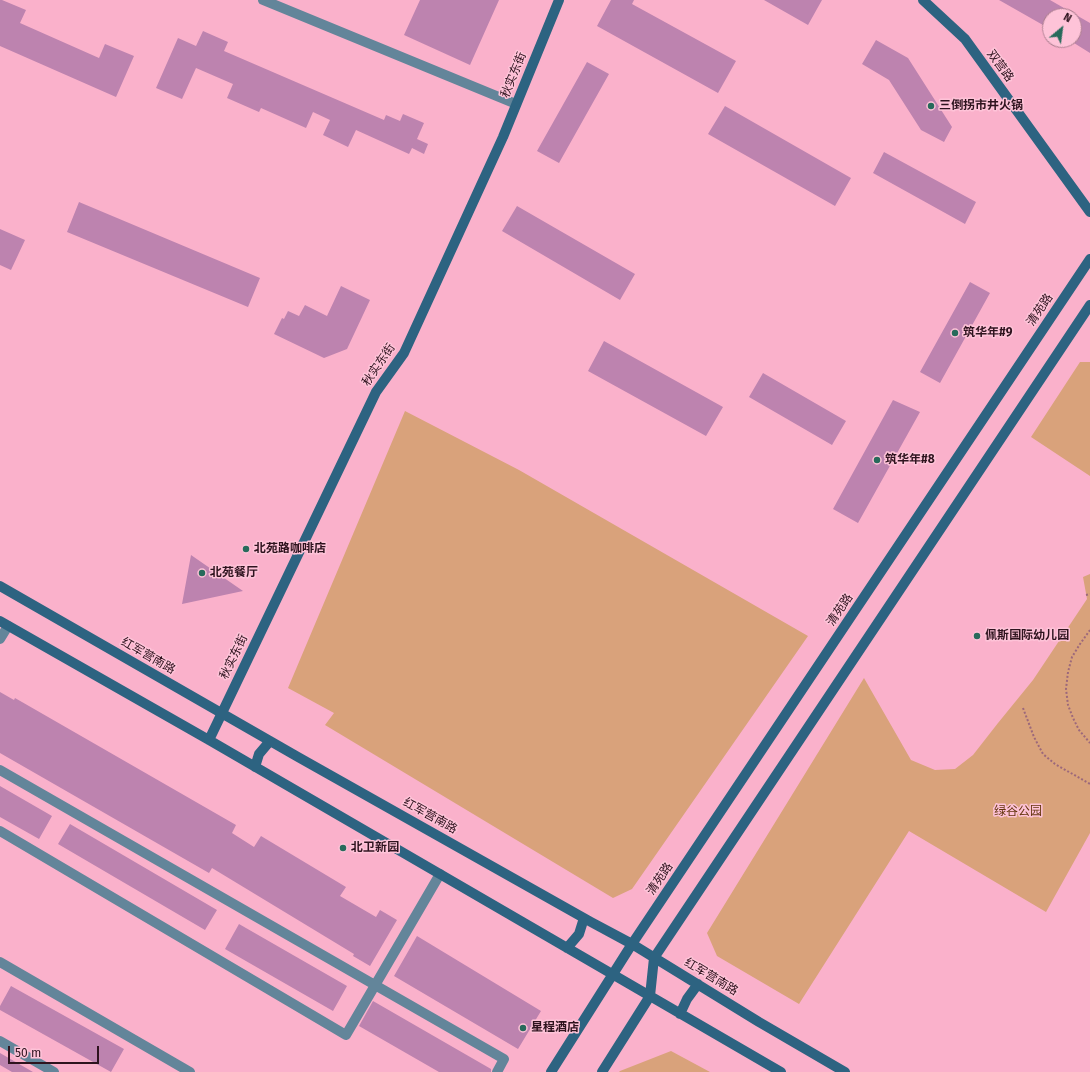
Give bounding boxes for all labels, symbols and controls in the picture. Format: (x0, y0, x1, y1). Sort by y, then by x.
north arrow (1042, 8, 1082, 48)
text: N (1061, 10, 1074, 25)
street label: 双营路 (984, 47, 1016, 85)
street label: 秋实东街 (498, 50, 530, 100)
place label: 三倒拐市井火锅 (939, 99, 1023, 113)
marker: 三倒拐市井火锅 (926, 101, 936, 111)
street label: 清苑路 (1024, 291, 1056, 329)
place label: 筑华年#9 (963, 326, 1012, 340)
marker: 筑华年#9 (950, 328, 960, 338)
street label: 秋实东街 (360, 341, 398, 389)
place label: 筑华年#8 (885, 453, 935, 467)
marker: 筑华年#8 (872, 455, 882, 465)
place label: 北苑路咖啡店 (254, 542, 326, 556)
marker: 北苑路咖啡店 (241, 544, 251, 554)
place label: 北苑餐厅 (210, 566, 258, 580)
marker: 北苑餐厅 (197, 568, 207, 578)
street label: 清苑路 (824, 591, 856, 629)
place label: 佩斯国际幼儿园 (985, 629, 1069, 643)
marker: 佩斯国际幼儿园 (972, 631, 982, 641)
street label: 秋实东街 (217, 632, 251, 682)
street label: 红军营南路 (118, 635, 178, 677)
street label: 红军营南路 (400, 795, 460, 837)
park label: 绿谷公园 (994, 805, 1042, 819)
place label: 北卫新园 (351, 841, 399, 855)
marker: 北卫新园 (338, 843, 348, 853)
street label: 清苑路 (644, 860, 676, 898)
street label: 红军营南路 (682, 955, 740, 999)
place label: 星程酒店 (531, 1021, 579, 1035)
marker: 星程酒店 (518, 1023, 528, 1033)
scale bar (10, 1038, 101, 1064)
text: 50 m (15, 1046, 41, 1060)

